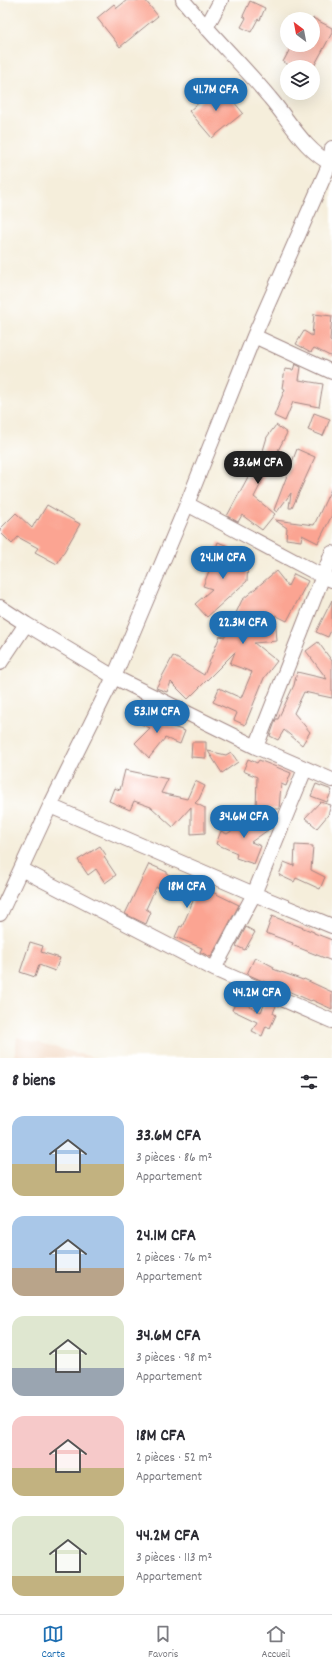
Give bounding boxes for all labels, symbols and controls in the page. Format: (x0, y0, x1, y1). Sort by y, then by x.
north arrow (280, 12, 320, 52)
map controls (280, 12, 320, 100)
button: layers (280, 60, 320, 100)
pin: 41.7M CFA (170, 78, 262, 112)
text: 41.7M CFA (193, 81, 239, 100)
pin: 33.6M CFA (212, 451, 304, 485)
text: 33.6M CFA (233, 454, 283, 473)
pin: 24.1M CFA (177, 546, 269, 580)
text: 24.1M CFA (200, 549, 246, 568)
pin: 22.3M CFA (197, 611, 289, 645)
text: 22.3M CFA (218, 614, 268, 633)
pin: 53.1M CFA (111, 700, 203, 734)
text: 53.1M CFA (134, 703, 180, 722)
pin: 34.6M CFA (198, 805, 290, 839)
text: 34.6M CFA (219, 808, 269, 827)
pin: 18M CFA (150, 875, 224, 909)
text: 18M CFA (168, 878, 206, 897)
pin: 44.2M CFA (211, 981, 303, 1015)
text: 44.2M CFA (233, 984, 281, 1003)
text: 8 biens (12, 1070, 56, 1094)
icon: filters (298, 1071, 320, 1093)
text: 33.6M CFA (136, 1125, 201, 1149)
icon: home (44, 1132, 92, 1180)
text: 3 pièces · 86 m² (136, 1149, 212, 1168)
text: Appartement (136, 1168, 202, 1187)
text: 24.1M CFA (136, 1225, 196, 1249)
icon: home (44, 1232, 92, 1280)
text: 2 pièces · 76 m² (136, 1249, 212, 1268)
text: Appartement (136, 1268, 202, 1287)
text: 34.6M CFA (136, 1325, 201, 1349)
icon: home (44, 1332, 92, 1380)
text: 3 pièces · 98 m² (136, 1349, 212, 1368)
text: Appartement (136, 1368, 202, 1387)
text: 18M CFA (136, 1425, 186, 1449)
icon: home (44, 1432, 92, 1480)
text: 2 pièces · 52 m² (136, 1449, 212, 1468)
text: Appartement (136, 1468, 202, 1487)
text: 44.2M CFA (136, 1525, 199, 1549)
icon: home (44, 1532, 92, 1580)
text: 3 pièces · 113 m² (136, 1549, 212, 1568)
text: Appartement (136, 1568, 202, 1587)
tab: Carte (42, 1623, 65, 1663)
tab: Favoris (148, 1623, 178, 1663)
tab: Accueil (261, 1623, 290, 1663)

